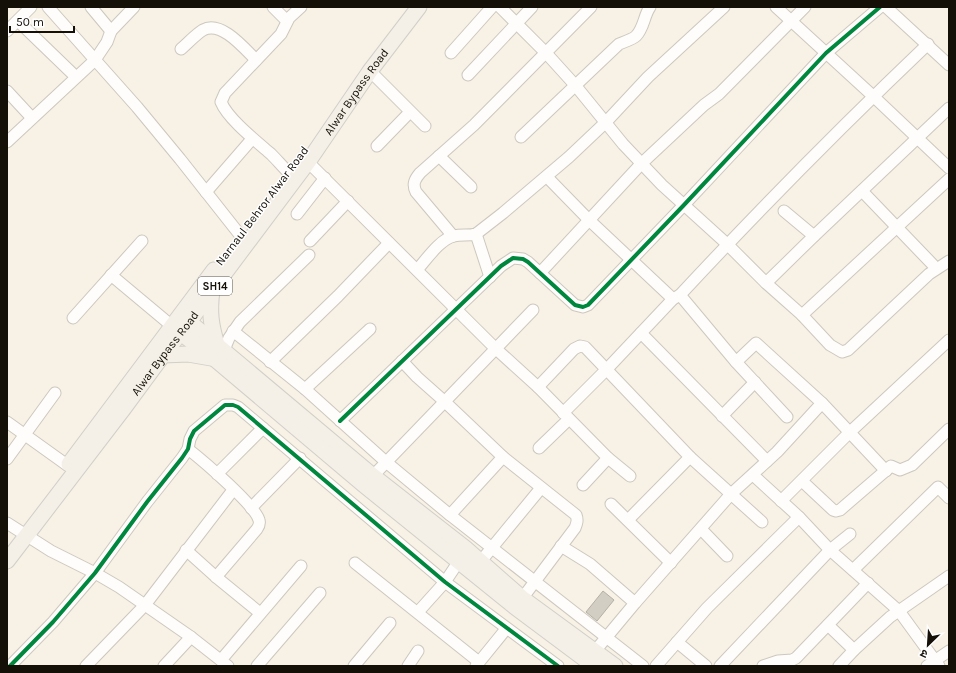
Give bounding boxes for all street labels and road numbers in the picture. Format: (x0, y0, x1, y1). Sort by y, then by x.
street label: Alwar Bypass Road (321, 46, 392, 138)
street label: Narnaul Behror Alwar Road (213, 144, 311, 268)
road number: SH14 (198, 277, 232, 295)
street label: Alwar Bypass Road (128, 308, 202, 398)

